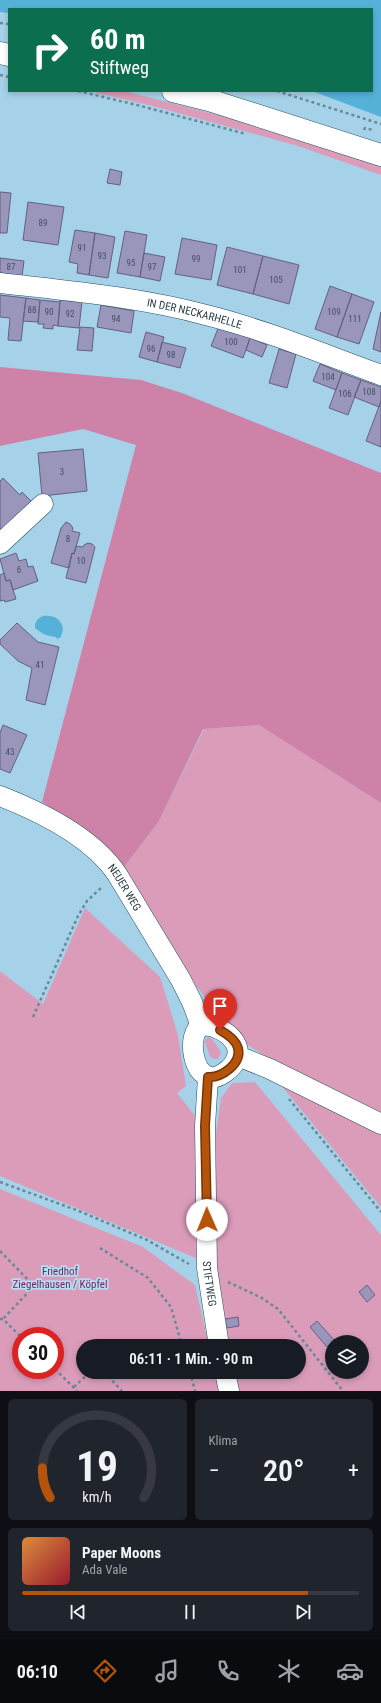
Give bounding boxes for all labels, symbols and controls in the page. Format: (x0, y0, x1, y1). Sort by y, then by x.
text: 60 m (90, 23, 146, 56)
icon: right (24, 24, 76, 76)
text: Stiftweg (90, 57, 149, 78)
house number: 89 (39, 218, 47, 228)
house number: 91 (78, 243, 86, 253)
house number: 93 (98, 251, 106, 261)
house number: 99 (192, 254, 200, 264)
house number: 95 (127, 258, 136, 268)
house number: 87 (7, 262, 16, 272)
house number: 97 (148, 262, 157, 272)
house number: 101 (233, 265, 247, 275)
house number: 105 (269, 275, 283, 285)
street label: IN DER NECKARHELLE (146, 296, 244, 332)
house number: 88 (28, 305, 36, 315)
house number: 90 (45, 307, 53, 317)
house number: 109 (327, 307, 341, 317)
house number: 92 (66, 309, 75, 319)
house number: 94 (112, 314, 121, 324)
house number: 111 (348, 314, 362, 324)
house number: 100 (224, 337, 238, 347)
house number: 96 (147, 344, 155, 354)
house number: 98 (167, 350, 175, 360)
house number: 104 (321, 372, 335, 382)
house number: 108 (362, 387, 376, 397)
house number: 106 (338, 389, 352, 399)
house number: 3 (60, 467, 64, 477)
house number: 8 (66, 534, 70, 544)
house number: 10 (77, 556, 85, 566)
house number: 6 (17, 565, 21, 575)
house number: 41 (36, 660, 44, 670)
house number: 43 (6, 747, 14, 757)
street label: NEUER WEG (105, 862, 144, 913)
pin (203, 989, 237, 1030)
icon: arrive (209, 995, 231, 1017)
position arrow (186, 1199, 228, 1241)
street label: STIFTWEG (200, 1261, 219, 1307)
park label: Friedhof Ziegelhausen / Köpfel (13, 1265, 107, 1291)
speed limit sign: 30 (12, 1327, 64, 1379)
map controls (325, 1335, 369, 1379)
button: layers (325, 1335, 369, 1379)
text: 06:11 · 1 Min. · 90 m (129, 1350, 253, 1368)
text: Klima (209, 1433, 238, 1448)
text: 19 (76, 1441, 118, 1490)
text: 20° (263, 1453, 305, 1488)
text: − (209, 1458, 220, 1483)
text: + (348, 1458, 359, 1483)
text: km/h (83, 1488, 112, 1504)
text: Paper Moons (82, 1544, 161, 1562)
text: Ada Vale (82, 1562, 127, 1577)
icon: previous (67, 1601, 89, 1623)
icon: pause (179, 1601, 201, 1623)
icon: next (292, 1601, 314, 1623)
icon: directions (91, 1657, 119, 1685)
icon: music (153, 1657, 181, 1685)
icon: phone (214, 1657, 242, 1685)
icon: climate (275, 1657, 303, 1685)
icon: car (336, 1657, 364, 1685)
text: 06:10 (17, 1661, 58, 1682)

